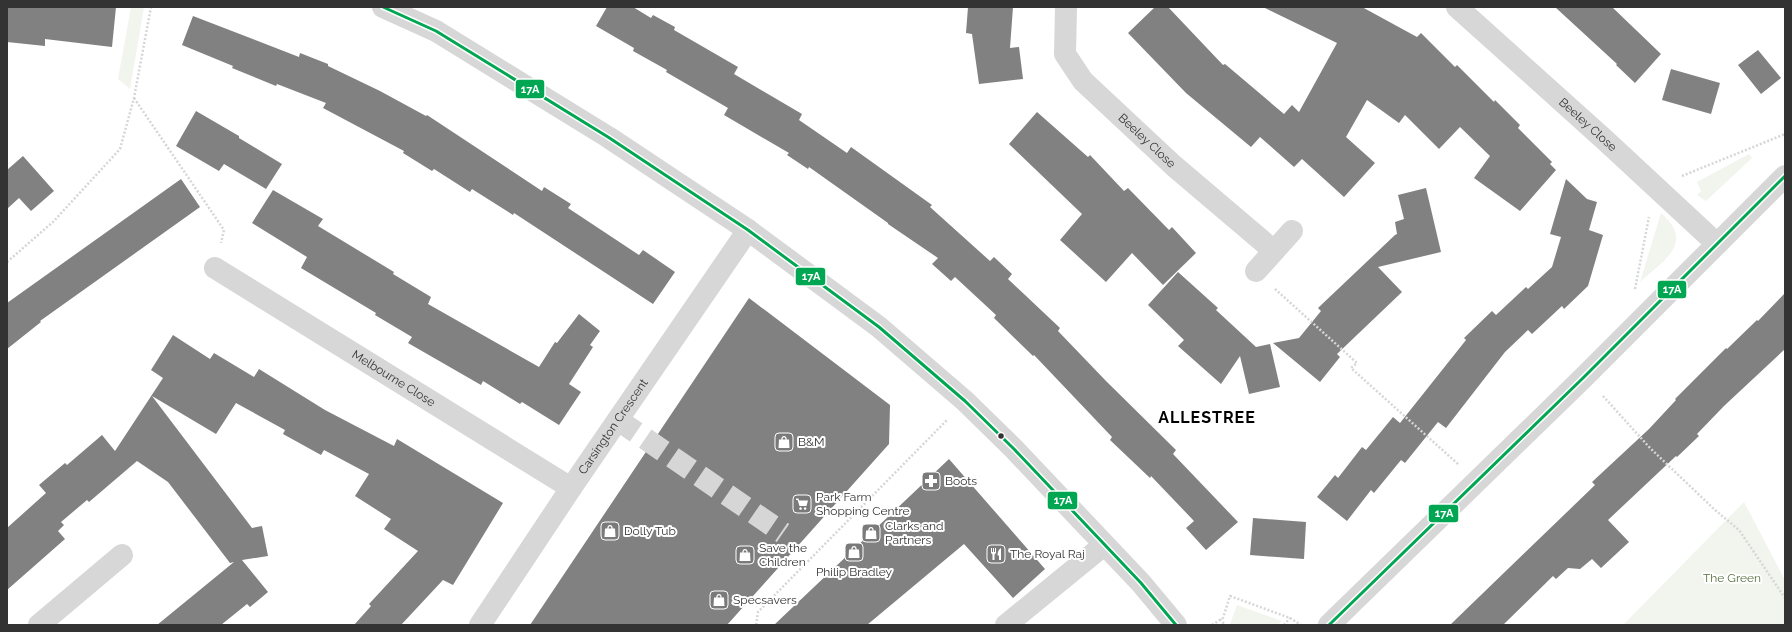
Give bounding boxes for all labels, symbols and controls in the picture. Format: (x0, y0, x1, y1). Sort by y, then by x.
line badge: 17A (515, 79, 545, 99)
text: 17A (521, 83, 540, 96)
street label: Beeley Close (1556, 95, 1620, 154)
street label: Beeley Close (1116, 111, 1178, 171)
line badge: 17A (795, 267, 826, 286)
text: 17A (802, 270, 821, 283)
line badge: 17A (1657, 280, 1687, 299)
text: 17A (1663, 283, 1682, 296)
street label: Melbourne Close (349, 347, 438, 409)
street label: Carsington Crescent (576, 376, 651, 477)
district label: ALLESTREE (1158, 408, 1256, 427)
shop icon: B&M (773, 431, 795, 453)
unlabelled marker (996, 431, 1006, 441)
place label: B&M (798, 435, 825, 449)
pharmacy icon: Boots (920, 470, 942, 492)
place label: Boots (945, 474, 977, 488)
place label: Park Farm Shopping Centre (816, 490, 910, 518)
line badge: 17A (1047, 491, 1078, 510)
supermarket icon: Park Farm Shopping Centre (791, 493, 813, 515)
text: 17A (1054, 494, 1073, 507)
line badge: 17A (1428, 504, 1459, 523)
text: 17A (1435, 507, 1454, 520)
place label: Clarks and Partners (885, 519, 943, 547)
shop icon: Dolly Tub (599, 520, 621, 542)
shop icon: Clarks and Partners (860, 522, 882, 544)
place label: Dolly Tub (624, 524, 676, 538)
place label: Save the Children (759, 541, 807, 569)
shop icon: Philip Bradley (843, 541, 865, 563)
restaurant icon: The Royal Raj (985, 543, 1007, 565)
shop icon: Save the Children (734, 544, 756, 566)
place label: The Royal Raj (1010, 547, 1085, 561)
place label: Philip Bradley (816, 565, 893, 579)
park label: The Green (1703, 571, 1761, 585)
shop icon: Specsavers (708, 589, 730, 611)
place label: Specsavers (733, 593, 797, 607)

